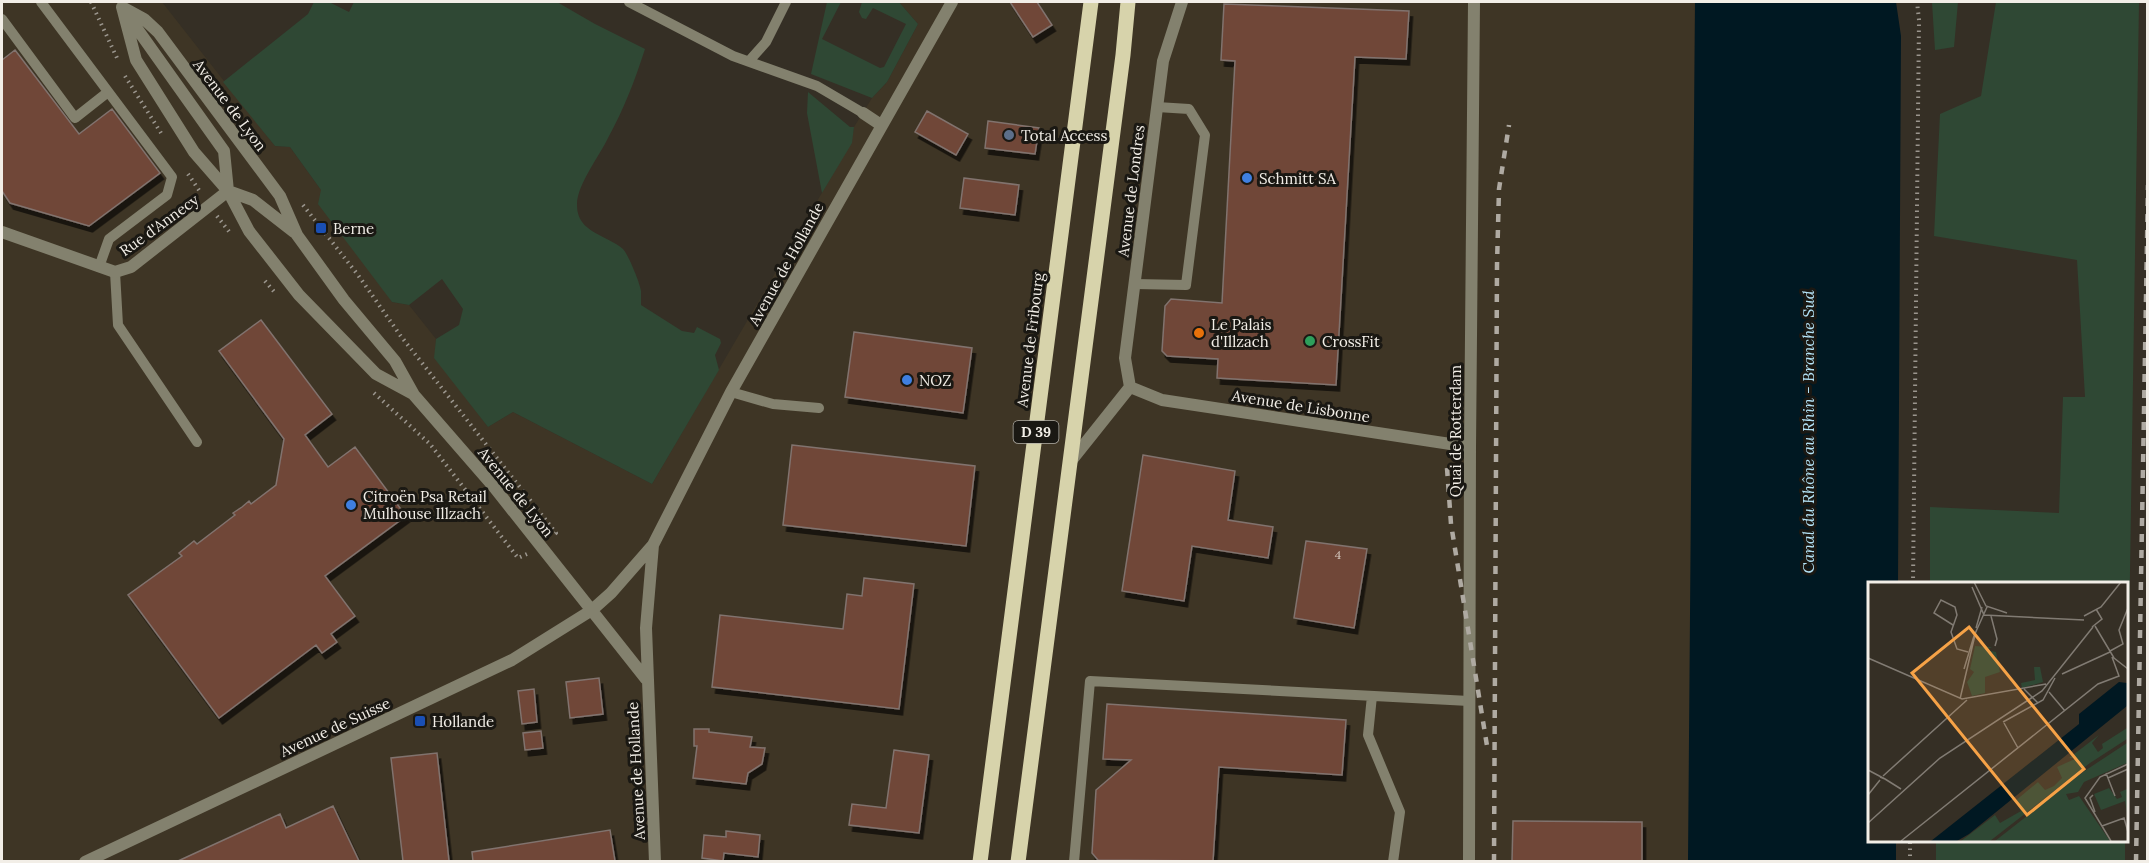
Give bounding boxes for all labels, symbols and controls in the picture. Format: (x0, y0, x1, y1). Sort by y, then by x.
street label: Avenue de Lyon (189, 55, 271, 155)
street label: Avenue de Londres (1113, 124, 1149, 259)
place label: Total Access (1021, 126, 1107, 145)
marker: Total Access (1002, 128, 1016, 142)
place label: Schmitt SA (1259, 169, 1337, 188)
marker: Schmitt SA (1240, 171, 1254, 185)
street label: Rue d'Annecy (116, 190, 202, 260)
street label: Avenue de Hollande (744, 199, 828, 330)
place label: Berne (333, 219, 374, 238)
marker: Berne (314, 221, 328, 235)
street label: Avenue de Fribourg (1012, 271, 1048, 410)
water label: Canal du Rhône au Rhin - Branche Sud (1798, 290, 1818, 574)
place label: Le Palais d'Illzach (1211, 315, 1272, 351)
marker: Le Palais d'Illzach (1192, 326, 1206, 340)
place label: CrossFit (1322, 332, 1380, 351)
marker: CrossFit (1303, 334, 1317, 348)
street label: Quai de Rotterdam (1446, 365, 1465, 497)
place label: NOZ (919, 371, 951, 390)
marker: NOZ (900, 373, 914, 387)
street label: Avenue de Lisbonne (1230, 386, 1371, 426)
road number: D 39 (1014, 421, 1058, 443)
street label: Avenue de Lyon (473, 443, 558, 541)
place label: Citroën Psa Retail Mulhouse Illzach (363, 487, 487, 523)
marker: Citroën Psa Retail Mulhouse Illzach (344, 498, 358, 512)
house number: 4 (1335, 547, 1342, 562)
inset map (1868, 582, 2128, 842)
street label: Avenue de Suisse (276, 693, 393, 761)
street label: Avenue de Hollande (623, 702, 649, 841)
place label: Hollande (432, 712, 494, 731)
marker: Hollande (413, 714, 427, 728)

